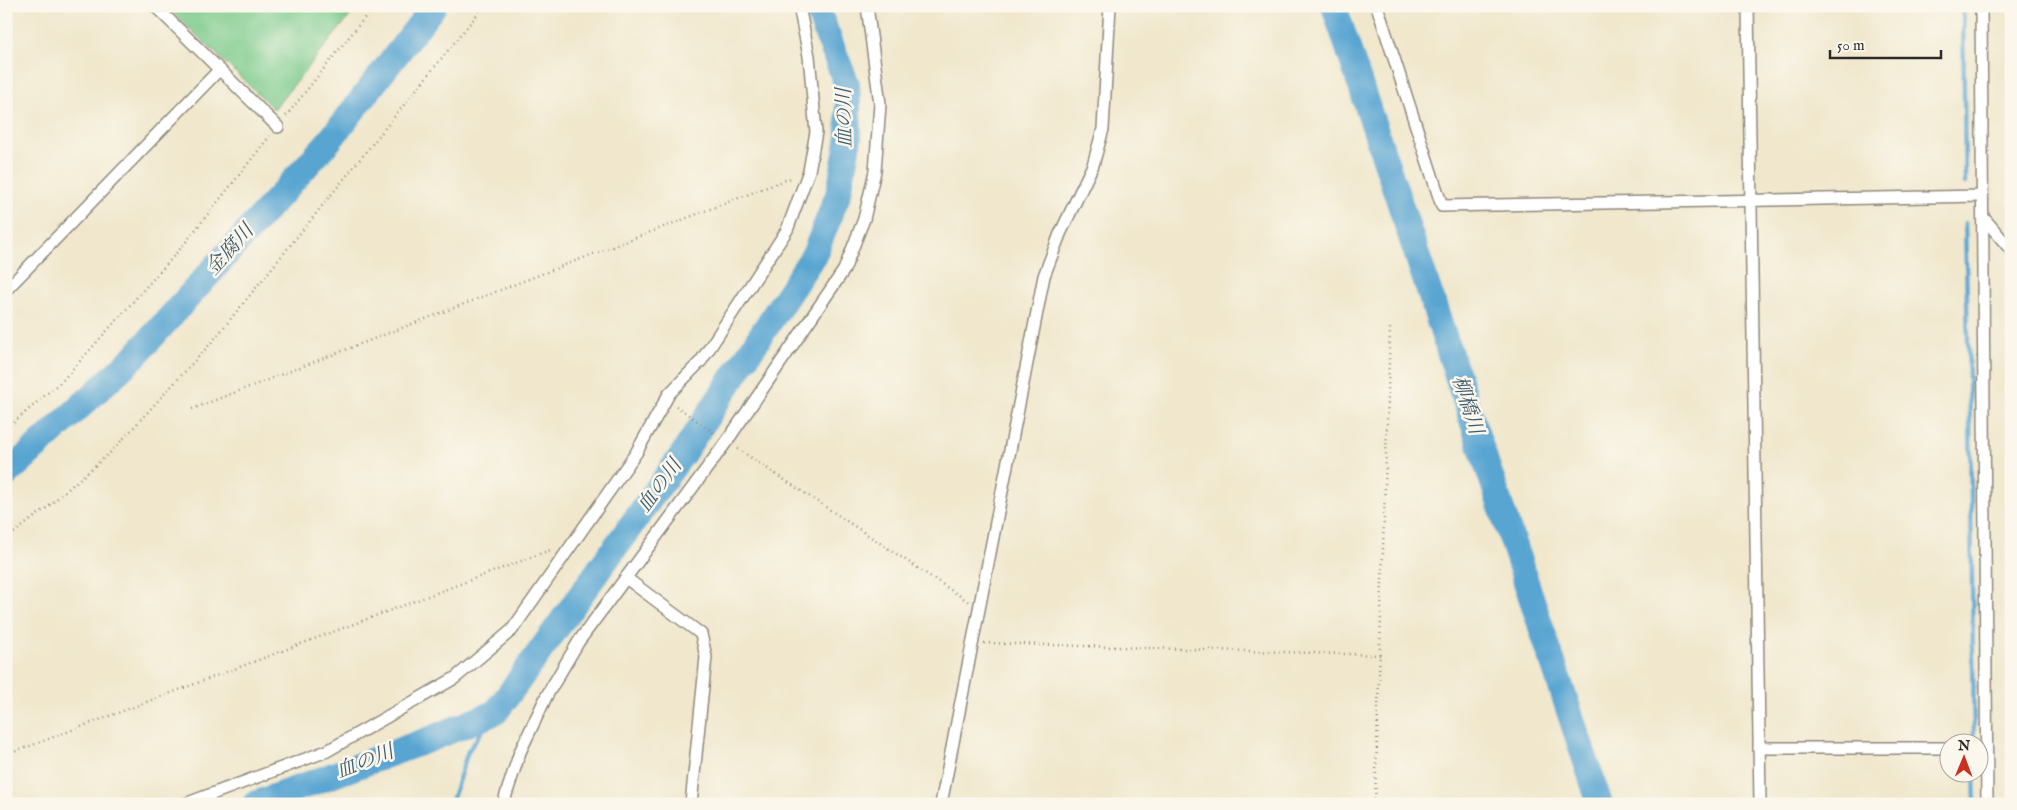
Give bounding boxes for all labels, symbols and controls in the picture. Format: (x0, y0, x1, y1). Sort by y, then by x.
scale bar (1830, 28, 1941, 60)
text: 50 m (1837, 36, 1865, 55)
water label: 血の川 (832, 86, 858, 148)
water label: 金腐川 (201, 218, 261, 281)
water label: 柳橋川 (1446, 373, 1489, 439)
water label: 血の川 (632, 453, 689, 518)
north arrow (1940, 732, 1990, 782)
text: N (1957, 737, 1970, 755)
water label: 血の川 (333, 739, 399, 784)

